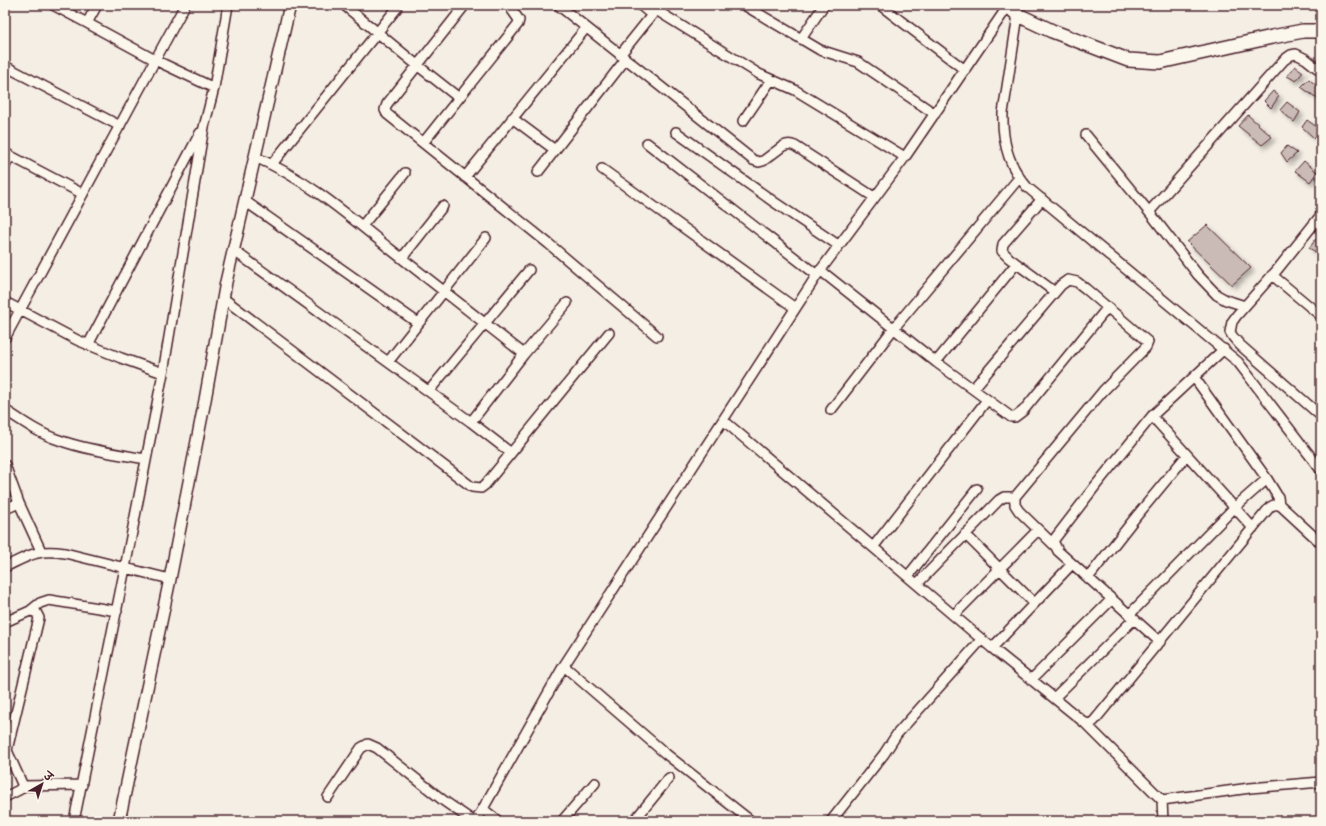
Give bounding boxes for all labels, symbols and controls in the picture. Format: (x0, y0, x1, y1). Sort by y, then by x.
north arrow (22, 764, 62, 804)
text: उ (40, 768, 57, 785)

